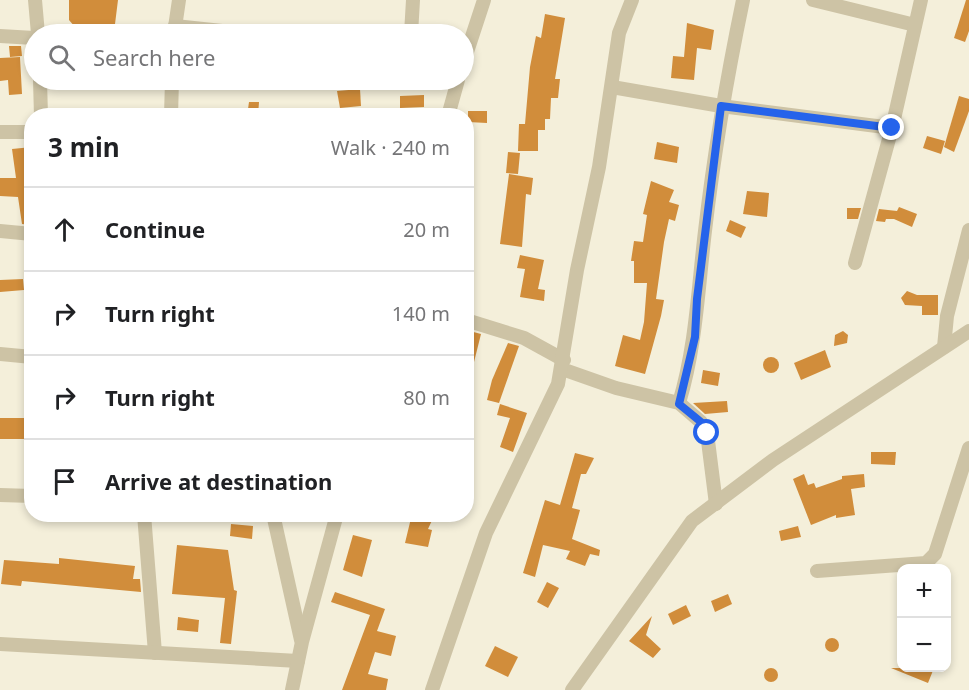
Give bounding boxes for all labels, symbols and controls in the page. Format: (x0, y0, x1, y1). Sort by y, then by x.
search box (24, 24, 474, 90)
icon: search (45, 41, 78, 74)
text: Search here (93, 42, 215, 72)
route end (878, 114, 904, 140)
text: 3 min (48, 129, 120, 165)
text: Walk · 240 m (331, 134, 450, 161)
icon: ahead (48, 213, 81, 246)
text: Continue (105, 214, 205, 244)
text: 20 m (403, 216, 450, 243)
icon: right (48, 297, 81, 330)
text: Turn right (105, 298, 215, 328)
text: 140 m (392, 300, 450, 327)
icon: right (48, 381, 81, 414)
text: Turn right (105, 382, 215, 412)
text: 80 m (403, 384, 450, 411)
route start (693, 419, 719, 445)
icon: arrive (48, 465, 81, 498)
text: Arrive at destination (105, 466, 332, 496)
map controls (897, 564, 951, 672)
button: + (897, 564, 951, 618)
button: − (897, 618, 951, 672)

